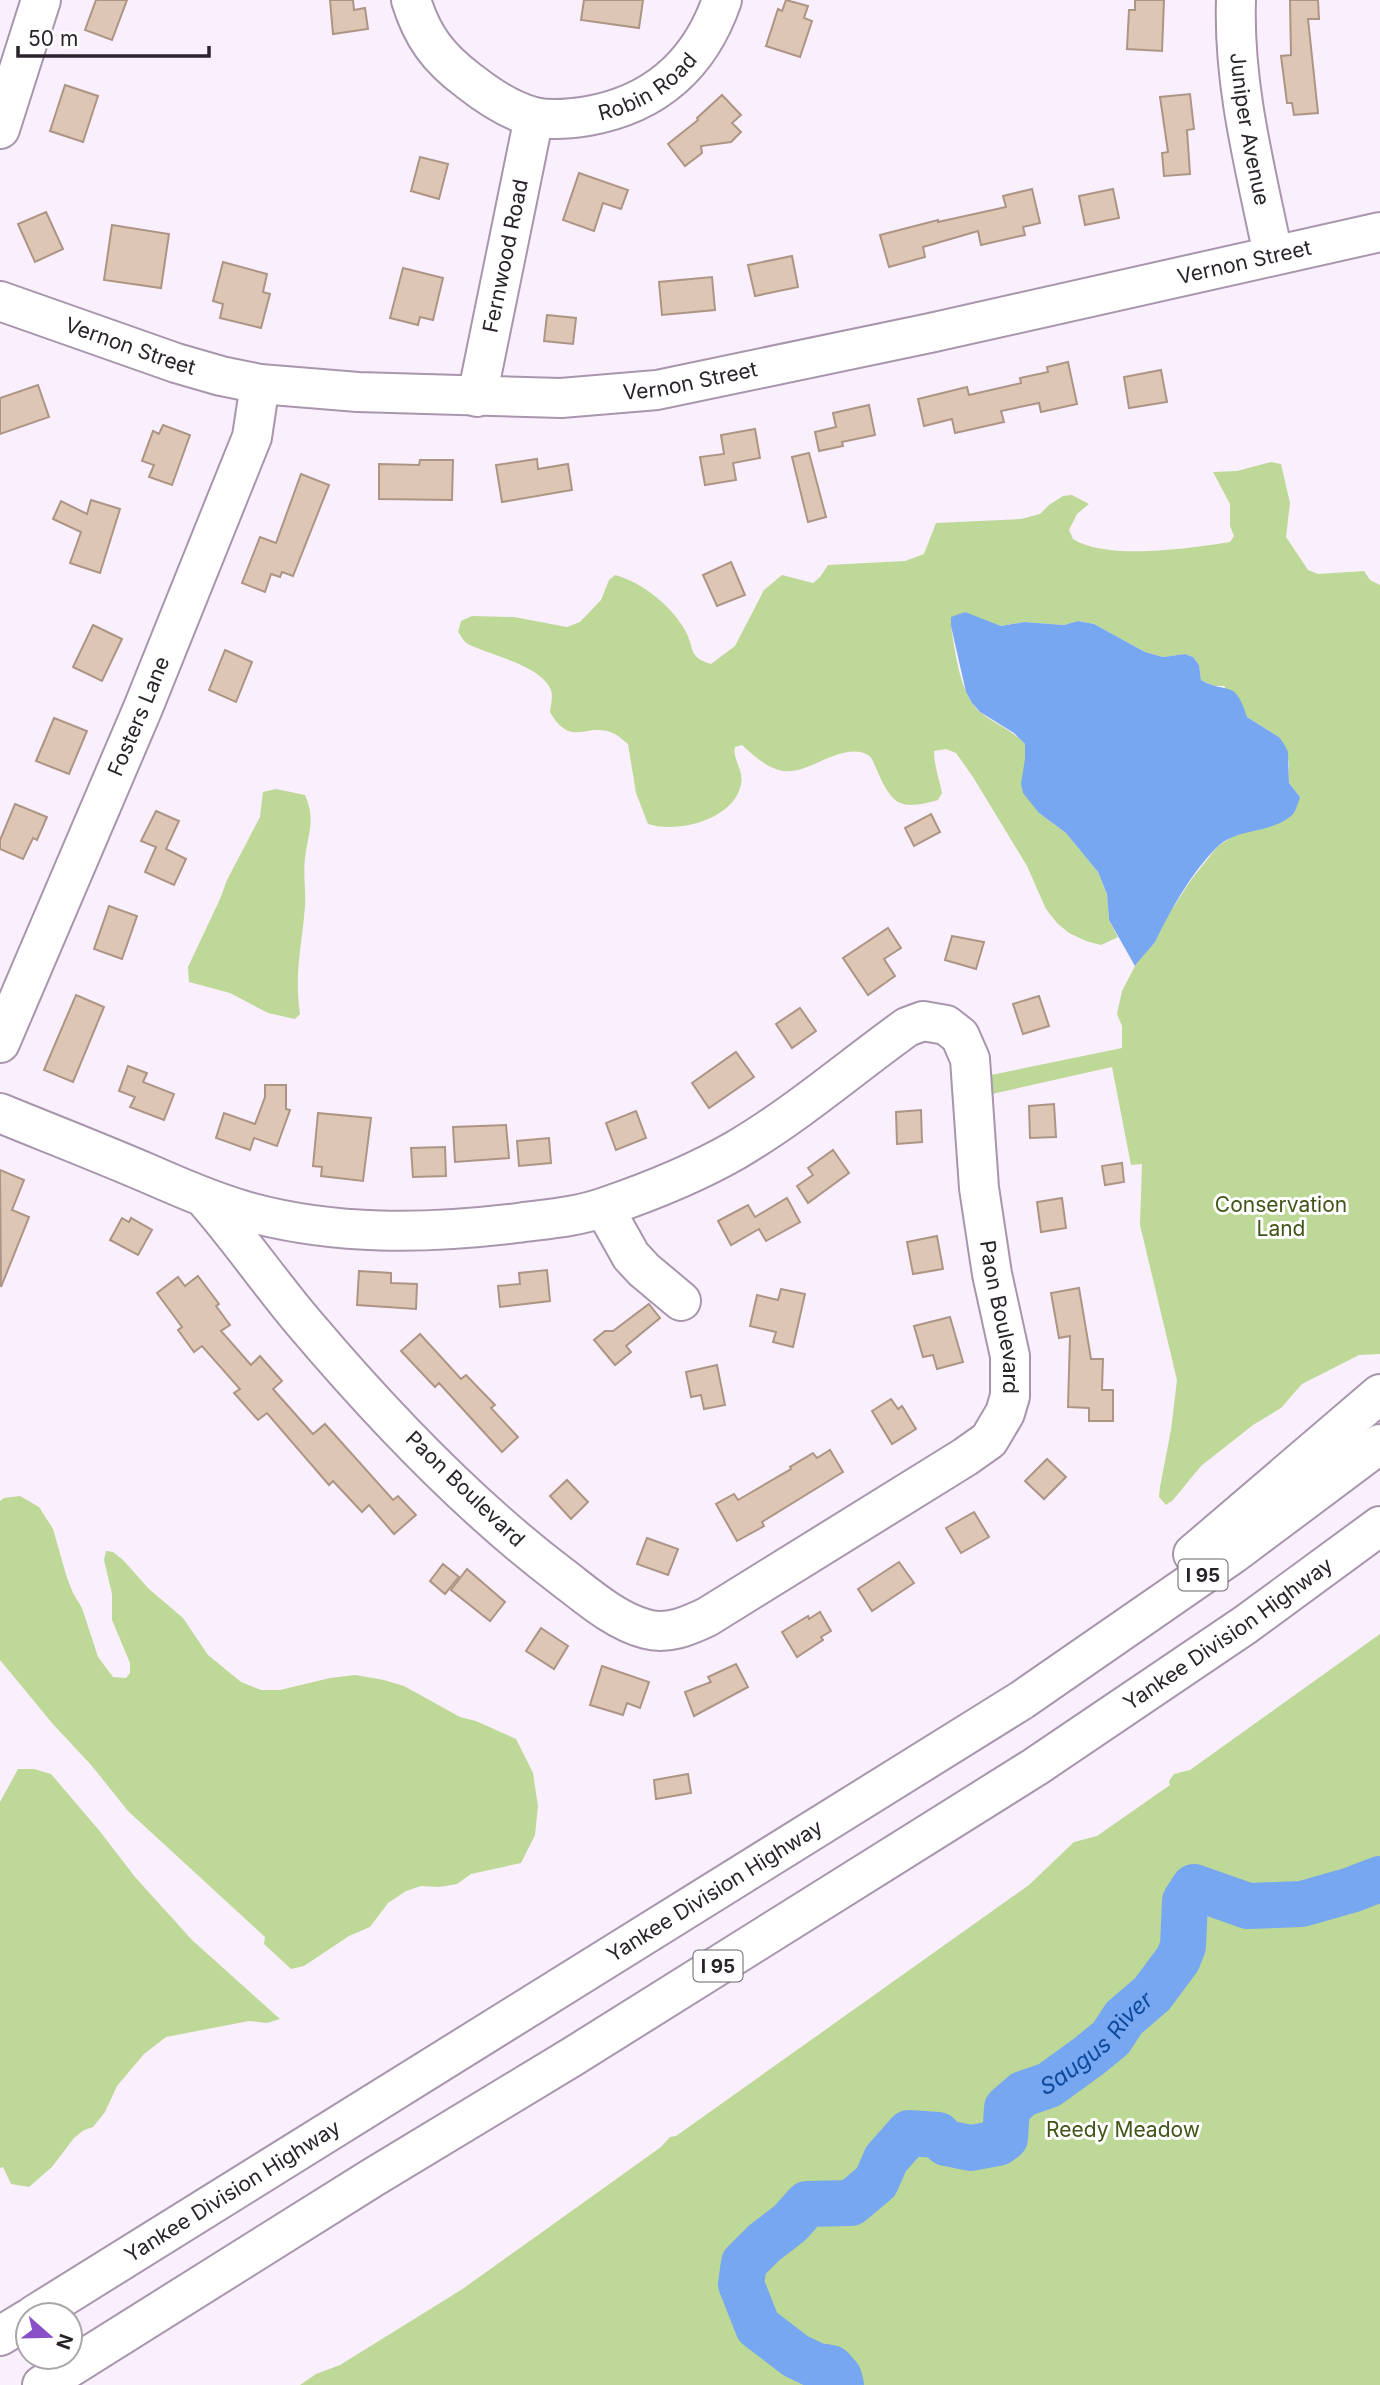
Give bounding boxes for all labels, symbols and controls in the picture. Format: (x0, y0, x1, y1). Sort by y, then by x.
scale bar (18, 14, 208, 58)
text: 50 m (28, 26, 78, 51)
street label: Robin Road (595, 47, 702, 126)
street label: Juniper Avenue (1225, 52, 1275, 208)
street label: Fernwood Road (477, 177, 533, 335)
street label: Vernon Street (1175, 235, 1314, 289)
street label: Vernon Street (62, 312, 199, 380)
street label: Vernon Street (622, 356, 760, 405)
street label: Fosters Lane (102, 653, 174, 780)
park label: Conservation Land (1215, 1192, 1347, 1241)
street label: Paon Boulevard (975, 1239, 1024, 1394)
street label: Paon Boulevard (401, 1426, 530, 1552)
street label: Yankee Division Highway (1119, 1552, 1337, 1715)
road number: I 95 (1178, 1560, 1228, 1590)
street label: Yankee Division Highway (602, 1814, 827, 1967)
road number: I 95 (694, 1950, 742, 1982)
water label: Saugus River (1036, 1985, 1160, 2101)
street label: Yankee Division Highway (120, 2114, 345, 2267)
park label: Reedy Meadow (1046, 2117, 1200, 2142)
north arrow (14, 2301, 84, 2371)
text: N (51, 2331, 78, 2352)

